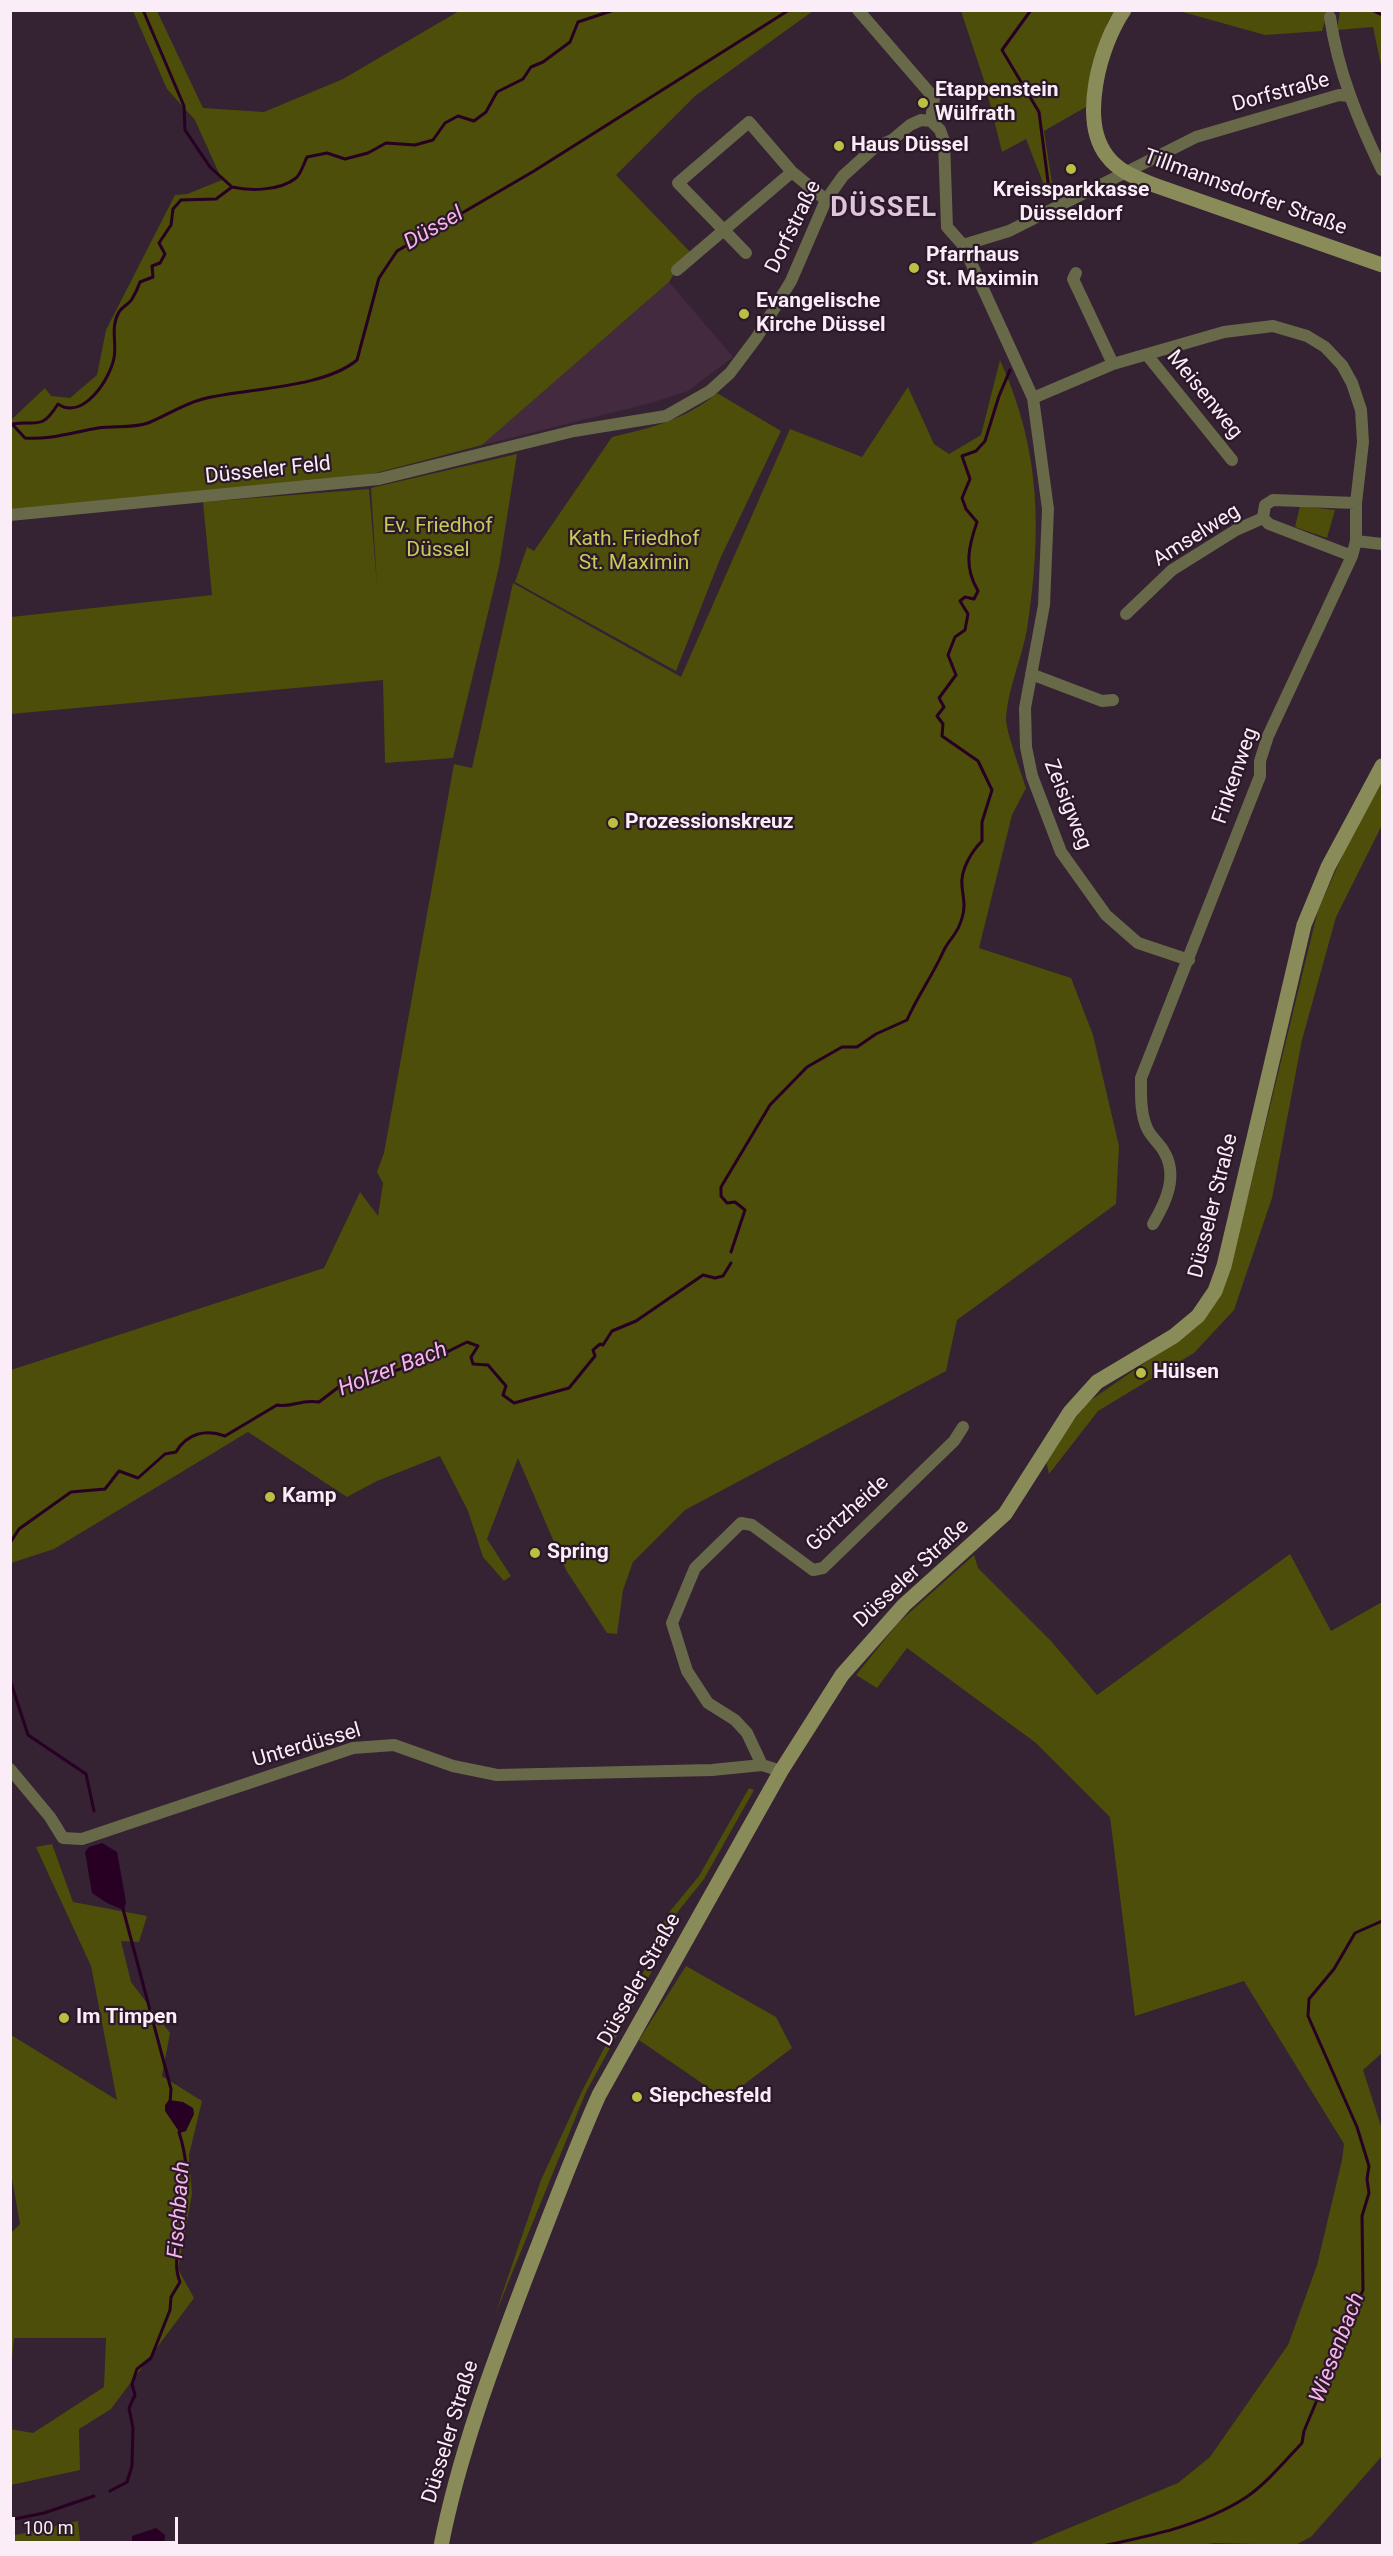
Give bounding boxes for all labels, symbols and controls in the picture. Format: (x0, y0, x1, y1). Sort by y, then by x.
street label: Dorfstraße (1230, 68, 1332, 118)
place label: Etappenstein Wülfrath (935, 78, 1058, 128)
marker: Etappenstein Wülfrath (916, 96, 930, 110)
place label: Haus Düssel (851, 133, 969, 159)
marker: Haus Düssel (832, 139, 846, 153)
street label: Tillmannsdorfer Straße (1140, 144, 1350, 242)
marker: Kreissparkkasse Düsseldorf (1064, 162, 1078, 176)
street label: Dorfstraße (761, 177, 827, 277)
place label: Kreissparkkasse Düsseldorf (993, 178, 1149, 228)
district label: DÜSSEL (830, 193, 938, 225)
water label: Düssel (400, 201, 468, 257)
place label: Pfarrhaus St. Maximin (926, 243, 1039, 293)
marker: Pfarrhaus St. Maximin (907, 261, 921, 275)
place label: Evangelische Kirche Düssel (756, 289, 886, 339)
marker: Evangelische Kirche Düssel (737, 307, 751, 321)
street label: Meisenweg (1161, 346, 1247, 444)
street label: Düsseler Feld (204, 452, 332, 490)
street label: Amselweg (1149, 499, 1245, 573)
park label: Ev. Friedhof Düssel (384, 514, 492, 564)
park label: Kath. Friedhof St. Maximin (568, 527, 700, 577)
street label: Finkenweg (1208, 725, 1264, 827)
street label: Zeisigweg (1038, 756, 1096, 854)
place label: Prozessionskreuz (625, 810, 794, 836)
marker: Prozessionskreuz (606, 816, 620, 830)
street label: Düsseler Straße (1184, 1131, 1244, 1281)
water label: Holzer Bach (335, 1337, 451, 1403)
place label: Hülsen (1153, 1360, 1219, 1386)
marker: Hülsen (1134, 1366, 1148, 1380)
street label: Görtzheide (802, 1471, 894, 1557)
place label: Kamp (282, 1484, 337, 1510)
marker: Kamp (263, 1490, 277, 1504)
street label: Düsseler Straße (849, 1514, 975, 1634)
place label: Spring (547, 1540, 609, 1566)
marker: Spring (528, 1546, 542, 1560)
street label: Unterdüssel (250, 1719, 364, 1773)
street label: Düsseler Straße (593, 1909, 687, 2051)
place label: Im Timpen (76, 2005, 177, 2031)
marker: Im Timpen (57, 2011, 71, 2025)
place label: Siepchesfeld (649, 2084, 771, 2110)
marker: Siepchesfeld (630, 2090, 644, 2104)
water label: Fischbach (163, 2160, 197, 2260)
water label: Wiesenbach (1305, 2289, 1371, 2407)
street label: Düsseler Straße (417, 2358, 485, 2506)
scale bar (15, 2505, 182, 2543)
text: 100 m (23, 2517, 74, 2538)

